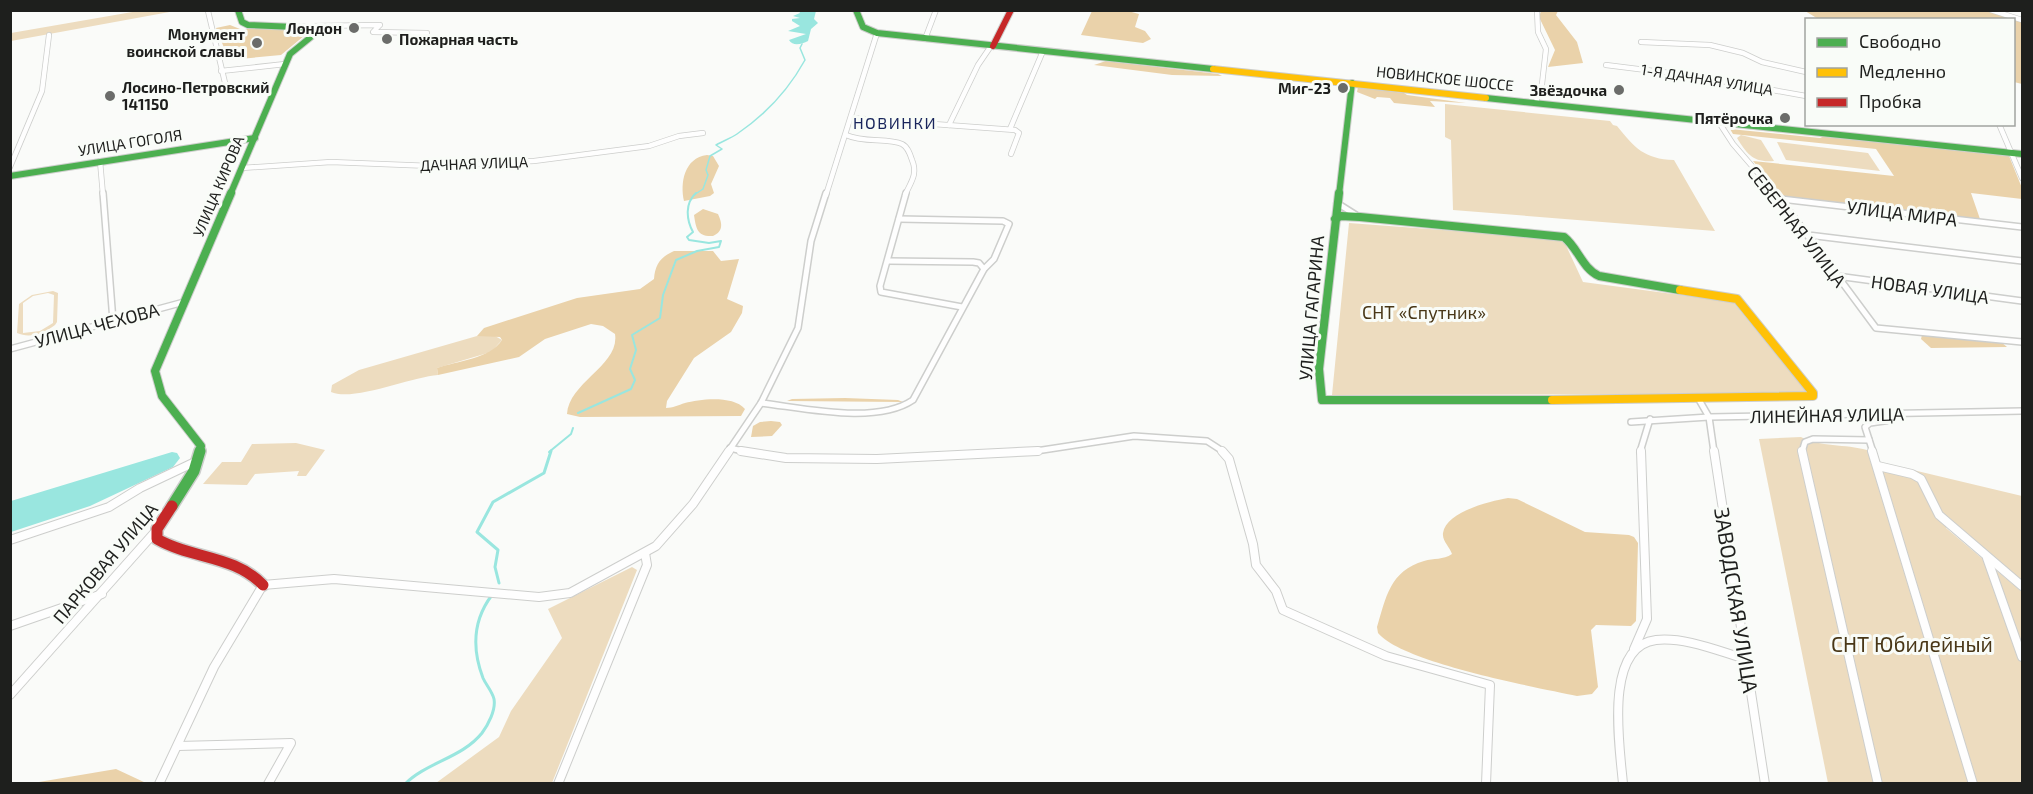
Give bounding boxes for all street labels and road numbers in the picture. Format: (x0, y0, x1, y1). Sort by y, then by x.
street label: 1-Я ДАЧНАЯ УЛИЦА (1640, 60, 1775, 98)
street label: НОВИНСКОЕ ШОССЕ (1375, 62, 1515, 94)
street label: УЛИЦА ГОГОЛЯ (77, 125, 183, 159)
street label: УЛИЦА КИРОВА (189, 132, 248, 239)
street label: ДАЧНАЯ УЛИЦА (420, 152, 529, 174)
street label: СЕВЕРНАЯ УЛИЦА (1743, 161, 1852, 292)
street label: УЛИЦА МИРА (1845, 195, 1959, 231)
street label: УЛИЦА ГАГАРИНА (1294, 234, 1328, 381)
street label: НОВАЯ УЛИЦА (1870, 270, 1991, 308)
street label: УЛИЦА ЧЕХОВА (33, 298, 162, 352)
street label: ЛИНЕЙНАЯ УЛИЦА (1750, 403, 1905, 427)
street label: ПАРКОВАЯ УЛИЦА (48, 497, 162, 628)
street label: ЗАВОДСКАЯ УЛИЦА (1710, 505, 1764, 695)

